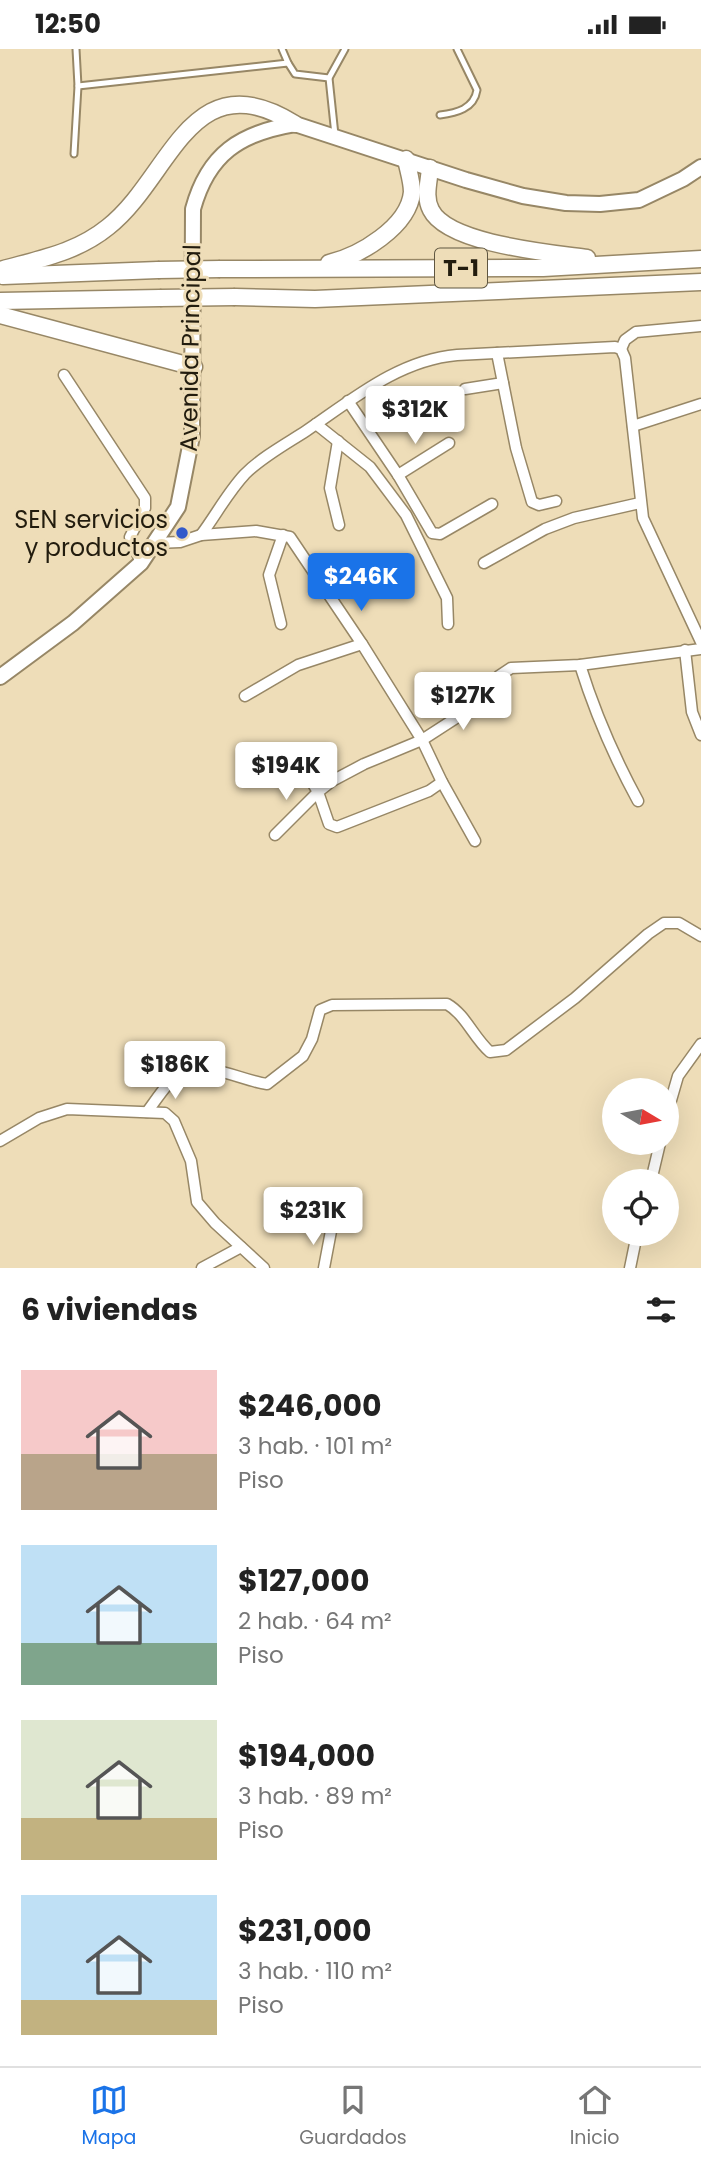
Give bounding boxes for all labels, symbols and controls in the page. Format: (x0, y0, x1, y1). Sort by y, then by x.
text: 12:50 (35, 6, 101, 42)
street label: Avenida Principal (172, 244, 208, 452)
road number: T-1 (435, 249, 487, 287)
pin: $312K (366, 387, 464, 446)
text: $312K (382, 393, 448, 425)
place label: SEN servicios y productos (14, 503, 168, 564)
marker: SEN servicios y productos (174, 525, 190, 541)
pin: $246K (312, 553, 410, 613)
text: $246K (324, 560, 398, 592)
pin: $127K (414, 673, 512, 732)
text: $127K (430, 679, 496, 711)
pin: $194K (237, 743, 335, 802)
text: $194K (251, 749, 321, 781)
pin: $186K (126, 1041, 224, 1101)
text: $186K (140, 1048, 210, 1080)
north arrow (602, 1078, 679, 1155)
map controls (602, 1078, 679, 1246)
button: locate (602, 1169, 679, 1246)
pin: $231K (264, 1187, 362, 1247)
text: $231K (280, 1194, 346, 1226)
text: 6 viviendas (21, 1288, 198, 1331)
icon: filters (642, 1291, 680, 1329)
text: $246,000 (238, 1384, 382, 1427)
icon: home (77, 1398, 161, 1482)
text: 3 hab. · 101 m² (238, 1430, 392, 1462)
text: Piso (238, 1464, 284, 1496)
text: $127,000 (238, 1559, 370, 1602)
icon: home (77, 1573, 161, 1657)
text: 2 hab. · 64 m² (238, 1605, 392, 1637)
text: Piso (238, 1639, 284, 1671)
text: $194,000 (238, 1734, 375, 1777)
icon: home (77, 1748, 161, 1832)
text: 3 hab. · 89 m² (238, 1780, 392, 1812)
text: Piso (238, 1814, 284, 1846)
text: $231,000 (238, 1909, 372, 1952)
icon: home (77, 1923, 161, 2007)
text: 3 hab. · 110 m² (238, 1955, 392, 1987)
text: Piso (238, 1989, 284, 2021)
tab: Mapa (81, 2081, 136, 2152)
tab: Guardados (299, 2081, 407, 2152)
tab: Inicio (570, 2081, 620, 2152)

